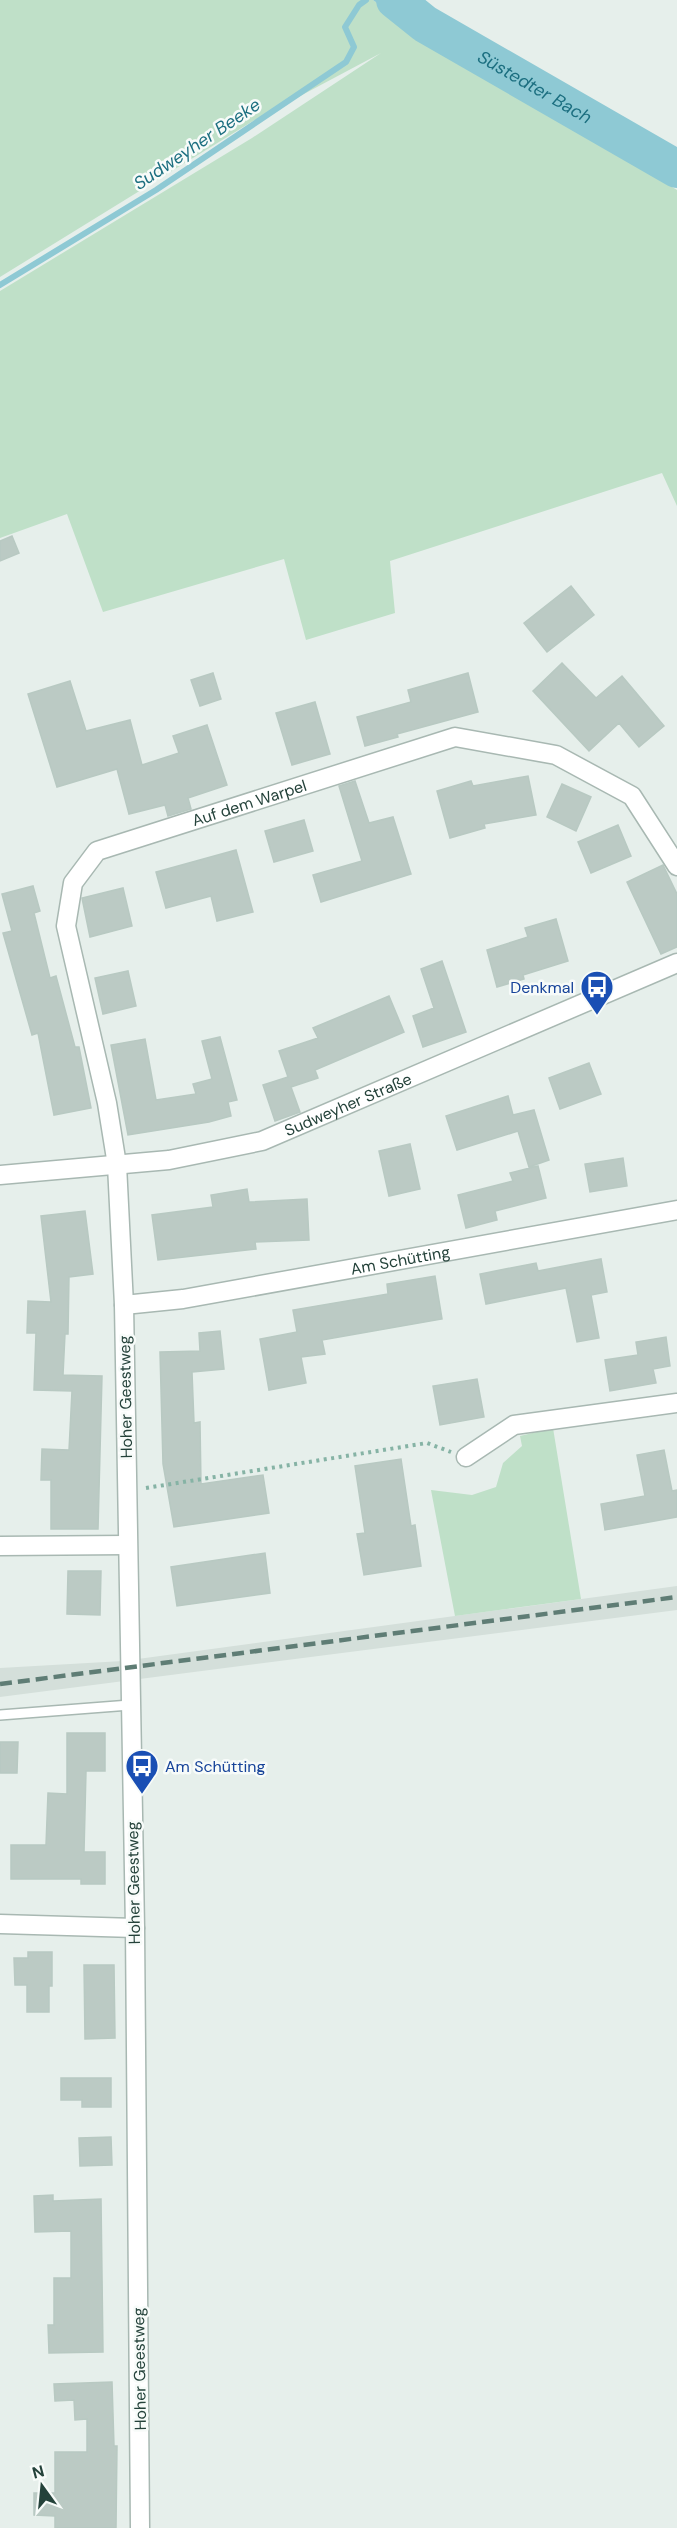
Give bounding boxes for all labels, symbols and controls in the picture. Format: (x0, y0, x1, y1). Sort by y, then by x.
water label: Süstedter Bach (473, 45, 596, 129)
water label: Sudweyher Beeke (129, 93, 265, 195)
street label: Auf dem Warpel (189, 775, 309, 831)
bus stop icon: Denkmal (579, 969, 615, 1016)
place label: Denkmal (510, 977, 574, 998)
street label: Sudweyher Straße (281, 1068, 415, 1141)
street label: Am Schütting (349, 1241, 452, 1280)
street label: Hoher Geestweg (114, 1335, 137, 1459)
bus stop icon: Am Schütting (124, 1748, 160, 1795)
place label: Am Schütting (165, 1756, 266, 1777)
street label: Hoher Geestweg (122, 1821, 145, 1945)
street label: Hoher Geestweg (128, 2307, 151, 2431)
north arrow (12, 2456, 72, 2516)
text: N (30, 2460, 47, 2484)

